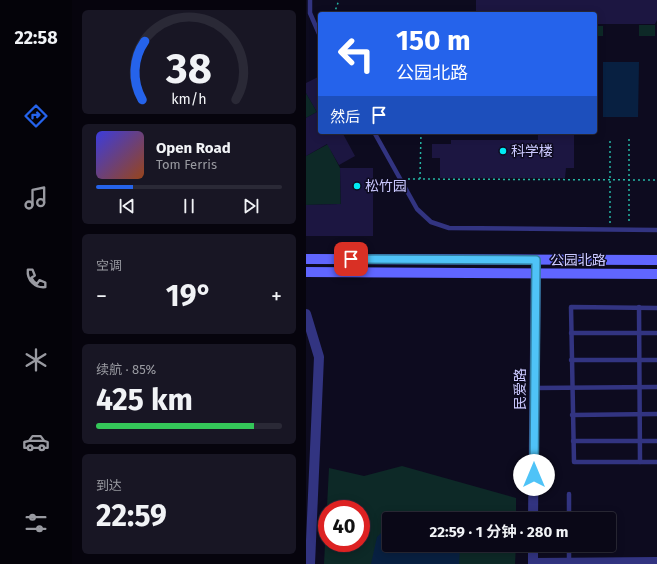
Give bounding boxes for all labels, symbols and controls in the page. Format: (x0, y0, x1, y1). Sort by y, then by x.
text: 150 m (396, 24, 471, 57)
text: 22:58 (14, 27, 58, 49)
icon: left (330, 28, 382, 80)
text: 38 (165, 44, 212, 94)
text: 公园北路 (396, 62, 468, 84)
text: km/h (171, 91, 207, 108)
icon: directions (22, 102, 50, 130)
icon: arrive (368, 104, 390, 126)
text: 然后 (330, 108, 360, 126)
text: Open Road (156, 139, 231, 157)
place label: 科学楼 (511, 143, 553, 160)
marker: 科学楼 (498, 146, 508, 156)
text: Tom Ferris (156, 157, 217, 172)
place label: 松竹园 (365, 178, 407, 195)
marker: 松竹园 (352, 181, 362, 191)
icon: music (22, 184, 50, 212)
icon: previous (116, 195, 138, 217)
icon: pause (178, 195, 200, 217)
icon: next (240, 195, 262, 217)
pin (334, 242, 368, 276)
icon: arrive (340, 248, 362, 270)
street label: 公园北路 (550, 252, 606, 269)
text: 空调 (96, 258, 122, 273)
icon: phone (22, 265, 50, 293)
text: 19° (166, 278, 212, 314)
text: − (96, 283, 107, 310)
text: + (271, 283, 282, 310)
icon: climate (22, 346, 50, 374)
text: 续航 · 85% (96, 362, 156, 377)
street label: 民爱路 (512, 368, 529, 410)
text: 425 km (96, 382, 193, 418)
icon: car (22, 428, 50, 456)
position arrow (513, 454, 555, 496)
text: 到达 (96, 478, 122, 493)
text: 22:59 (96, 498, 167, 534)
speed limit sign: 40 (318, 500, 370, 552)
icon: filters (22, 509, 50, 537)
text: 22:59 · 1 分钟 · 280 m (430, 523, 568, 541)

